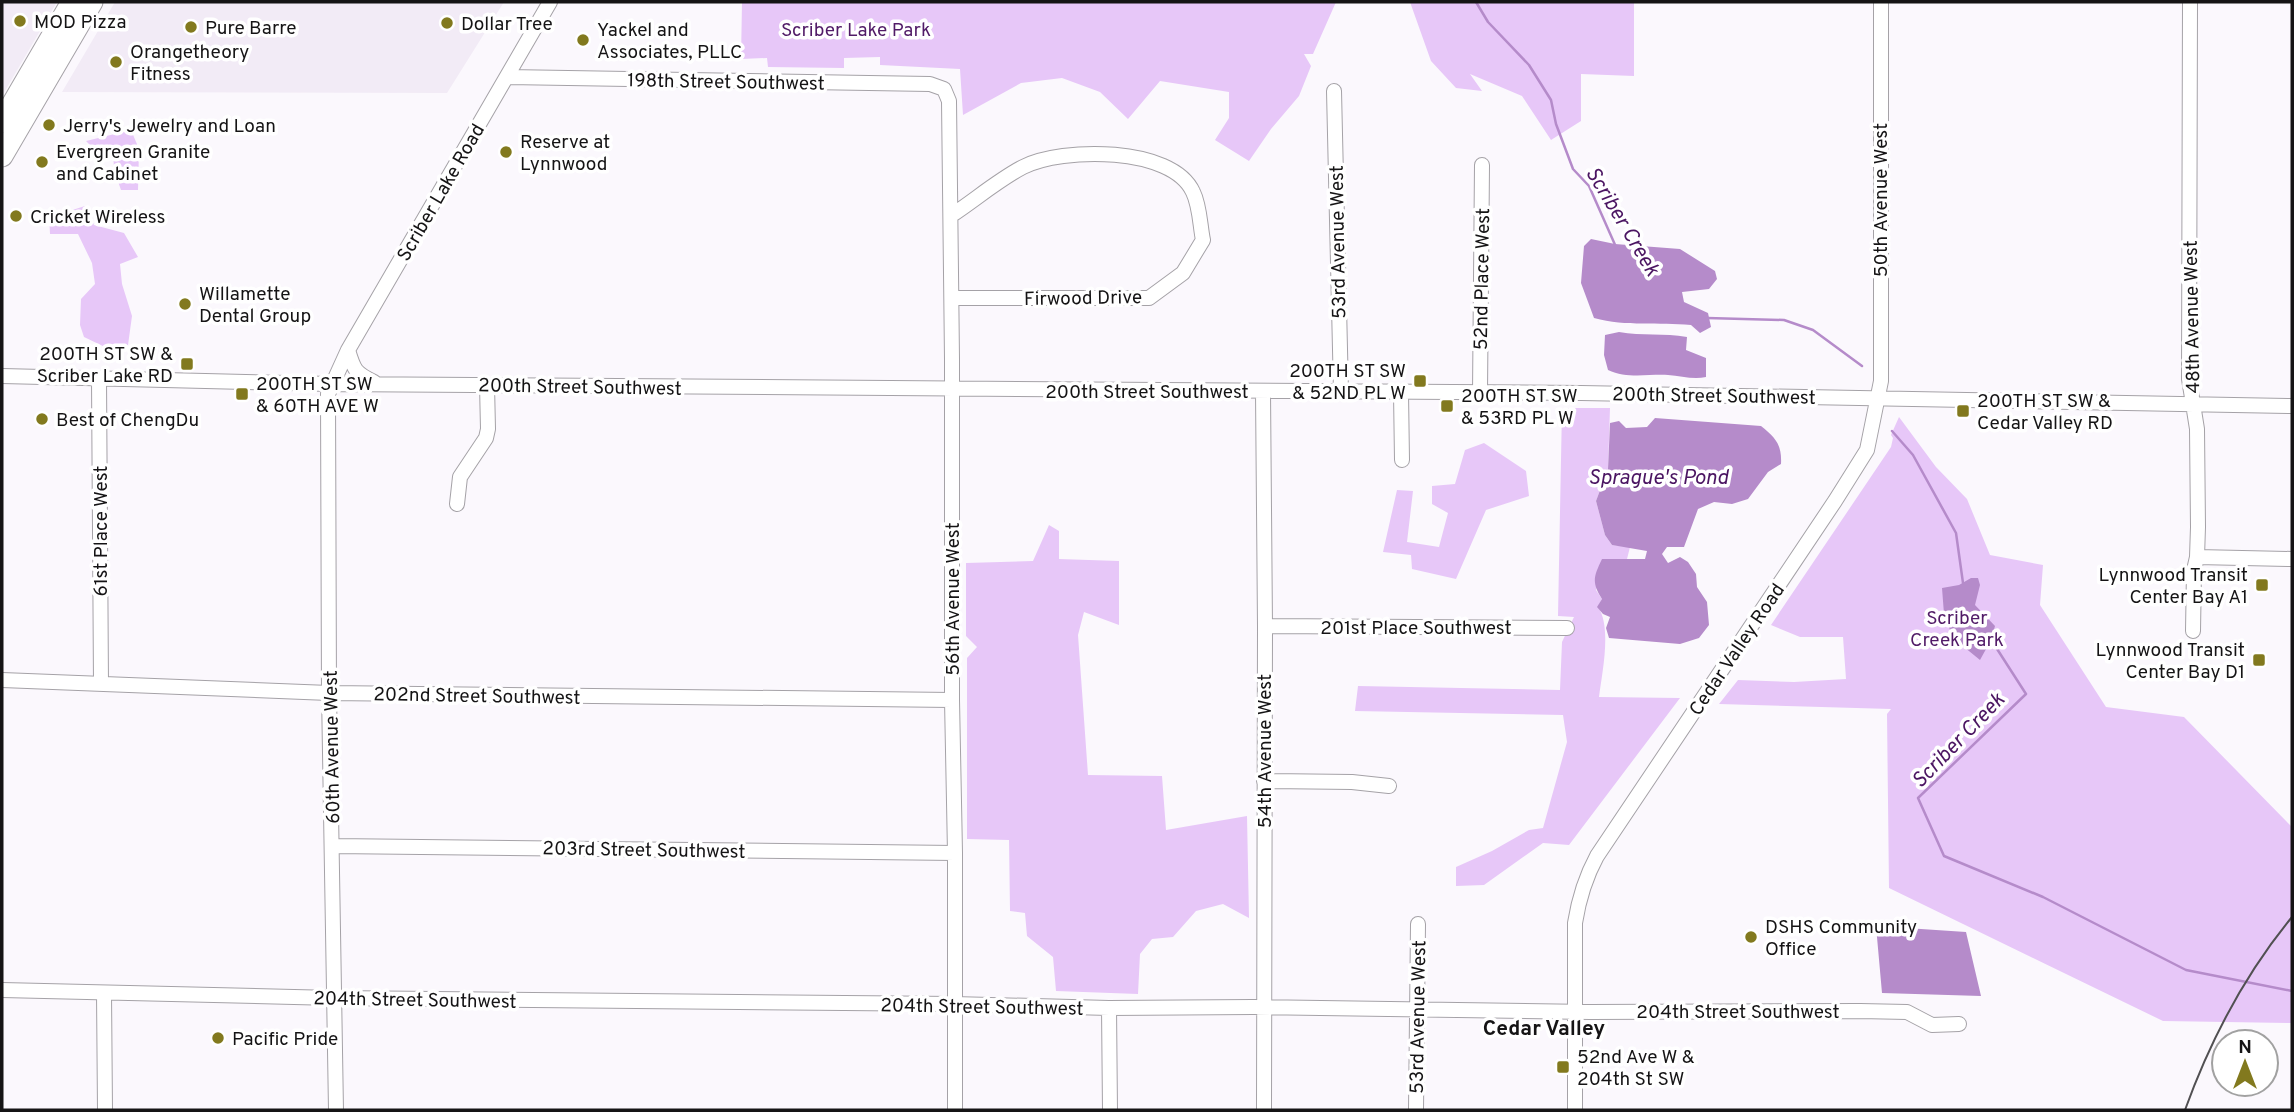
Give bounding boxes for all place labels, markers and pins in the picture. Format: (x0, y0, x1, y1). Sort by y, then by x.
place label: MOD Pizza (34, 11, 126, 35)
marker: MOD Pizza (12, 13, 28, 29)
place label: Dollar Tree (461, 13, 553, 37)
marker: Dollar Tree (439, 15, 455, 31)
place label: Pure Barre (205, 17, 296, 41)
marker: Pure Barre (183, 19, 199, 35)
place label: Yackel and Associates, PLLC (597, 19, 742, 65)
marker: Yackel and Associates, PLLC (575, 32, 591, 48)
place label: Orangetheory Fitness (130, 41, 249, 87)
marker: Orangetheory Fitness (108, 54, 124, 70)
place label: Jerry's Jewelry and Loan (63, 115, 276, 139)
marker: Jerry's Jewelry and Loan (41, 117, 57, 133)
place label: Reserve at Lynnwood (520, 131, 610, 177)
place label: Evergreen Granite and Cabinet (56, 141, 210, 187)
marker: Reserve at Lynnwood (498, 144, 514, 160)
marker: Evergreen Granite and Cabinet (34, 154, 50, 170)
place label: Cricket Wireless (30, 206, 166, 230)
marker: Cricket Wireless (8, 208, 24, 224)
place label: Willamette Dental Group (199, 283, 311, 329)
marker: Willamette Dental Group (177, 296, 193, 312)
place label: 200TH ST SW & Scriber Lake RD (37, 343, 173, 389)
marker: 200TH ST SW & Scriber Lake RD (179, 356, 195, 372)
place label: 200TH ST SW & 52ND PL W (1289, 360, 1406, 406)
place label: 200TH ST SW & 60TH AVE W (256, 373, 379, 419)
marker: 200TH ST SW & 52ND PL W (1412, 373, 1428, 389)
place label: 200TH ST SW & 53RD PL W (1461, 385, 1578, 431)
marker: 200TH ST SW & 60TH AVE W (234, 386, 250, 402)
place label: 200TH ST SW & Cedar Valley RD (1977, 390, 2113, 436)
marker: 200TH ST SW & 53RD PL W (1439, 398, 1455, 414)
marker: 200TH ST SW & Cedar Valley RD (1955, 403, 1971, 419)
place label: Best of ChengDu (56, 409, 199, 433)
marker: Best of ChengDu (34, 411, 50, 427)
place label: Lynnwood Transit Center Bay A1 (2099, 564, 2248, 610)
marker: Lynnwood Transit Center Bay A1 (2254, 577, 2270, 593)
place label: Lynnwood Transit Center Bay D1 (2096, 639, 2245, 685)
marker: Lynnwood Transit Center Bay D1 (2251, 652, 2267, 668)
place label: DSHS Community Office (1765, 916, 1917, 962)
marker: DSHS Community Office (1743, 929, 1759, 945)
place label: Pacific Pride (232, 1028, 338, 1052)
marker: Pacific Pride (210, 1030, 226, 1046)
place label: 52nd Ave W & 204th St SW (1577, 1046, 1695, 1092)
marker: 52nd Ave W & 204th St SW (1555, 1059, 1571, 1075)

